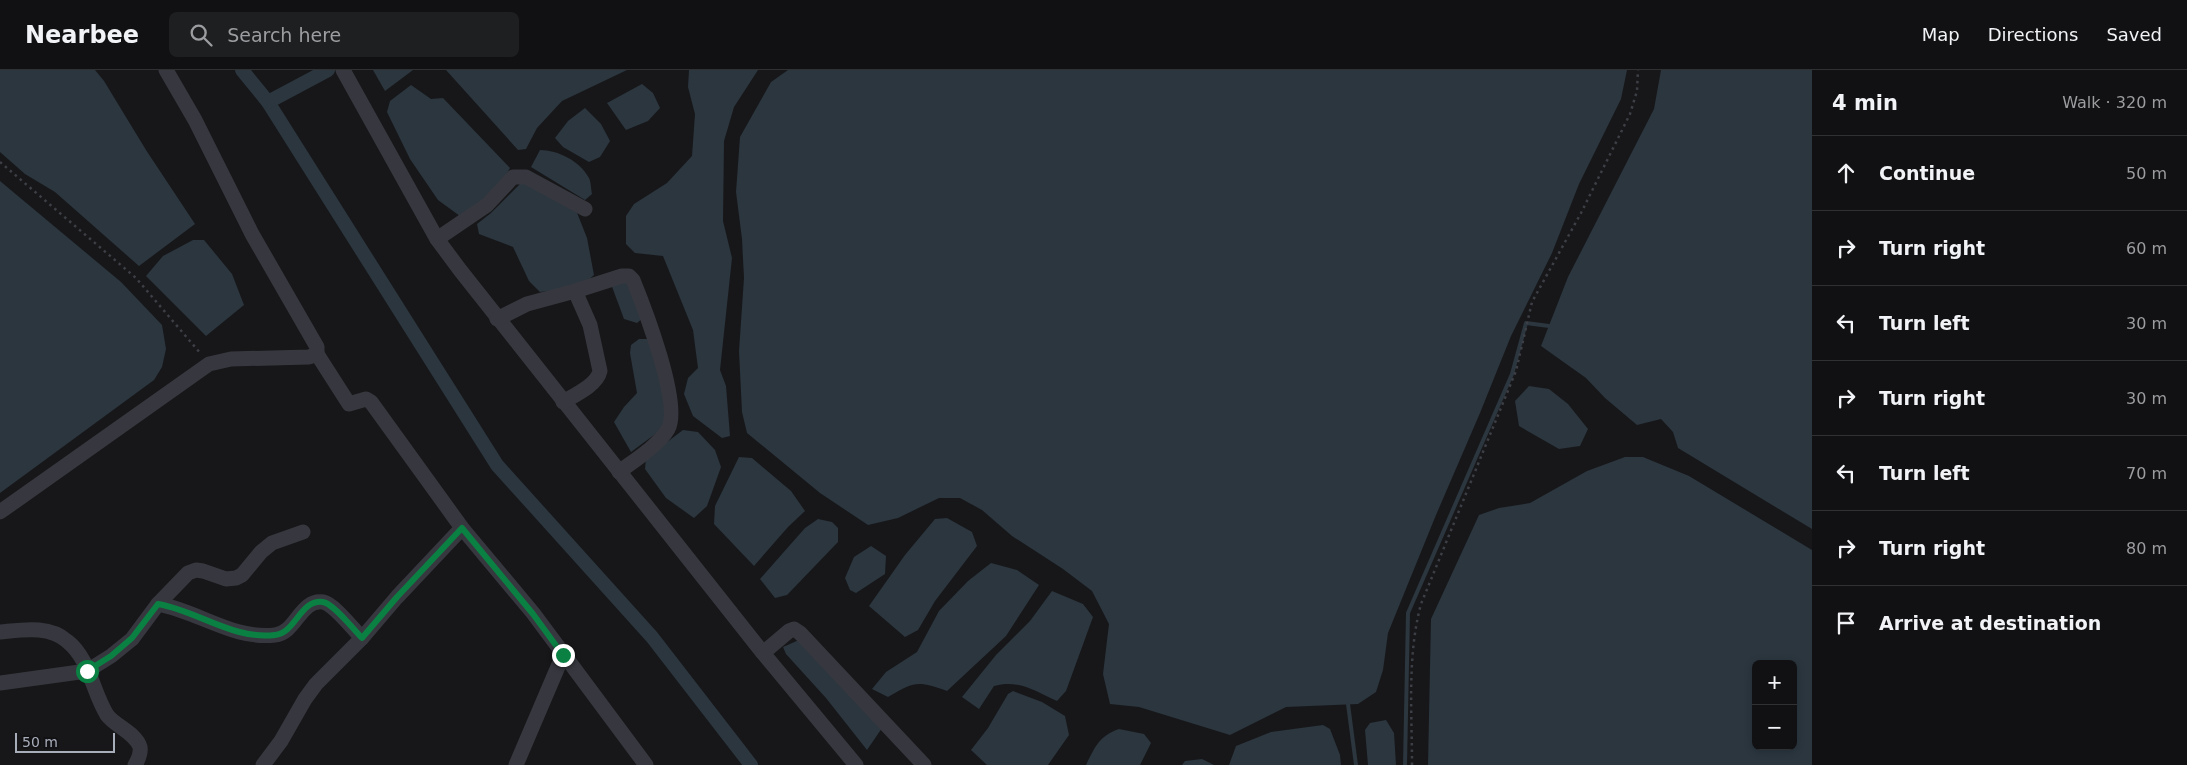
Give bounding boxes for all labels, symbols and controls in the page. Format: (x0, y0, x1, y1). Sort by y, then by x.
search box (169, 12, 519, 57)
text: Nearbee (25, 21, 139, 49)
icon: search (187, 21, 215, 49)
text: Search here (227, 24, 341, 46)
text: Map (1922, 24, 1960, 45)
text: Directions (1988, 24, 2078, 45)
text: Saved (2106, 24, 2162, 45)
text: 4 min (1832, 91, 1898, 115)
text: Walk · 320 m (2062, 93, 2167, 112)
icon: ahead (1832, 159, 1860, 187)
text: Continue (1879, 162, 1975, 184)
text: 50 m (2126, 164, 2167, 183)
icon: right (1832, 234, 1860, 262)
text: Turn right (1879, 237, 1985, 259)
text: 60 m (2126, 239, 2167, 258)
icon: left (1832, 309, 1860, 337)
text: Turn left (1879, 312, 1970, 334)
text: 30 m (2126, 314, 2167, 333)
icon: right (1832, 384, 1860, 412)
text: Turn right (1879, 387, 1985, 409)
text: 30 m (2126, 389, 2167, 408)
icon: left (1832, 459, 1860, 487)
text: Turn left (1879, 462, 1970, 484)
text: 70 m (2126, 464, 2167, 483)
icon: right (1832, 534, 1860, 562)
text: Turn right (1879, 537, 1985, 559)
text: 80 m (2126, 539, 2167, 558)
icon: arrive (1832, 609, 1860, 637)
text: Arrive at destination (1879, 612, 2101, 634)
route end (552, 644, 575, 667)
route start (76, 660, 99, 683)
map controls (1752, 660, 1797, 750)
button: + (1752, 660, 1797, 705)
button: − (1752, 705, 1797, 750)
scale bar (15, 730, 115, 753)
text: 50 m (22, 734, 58, 750)

